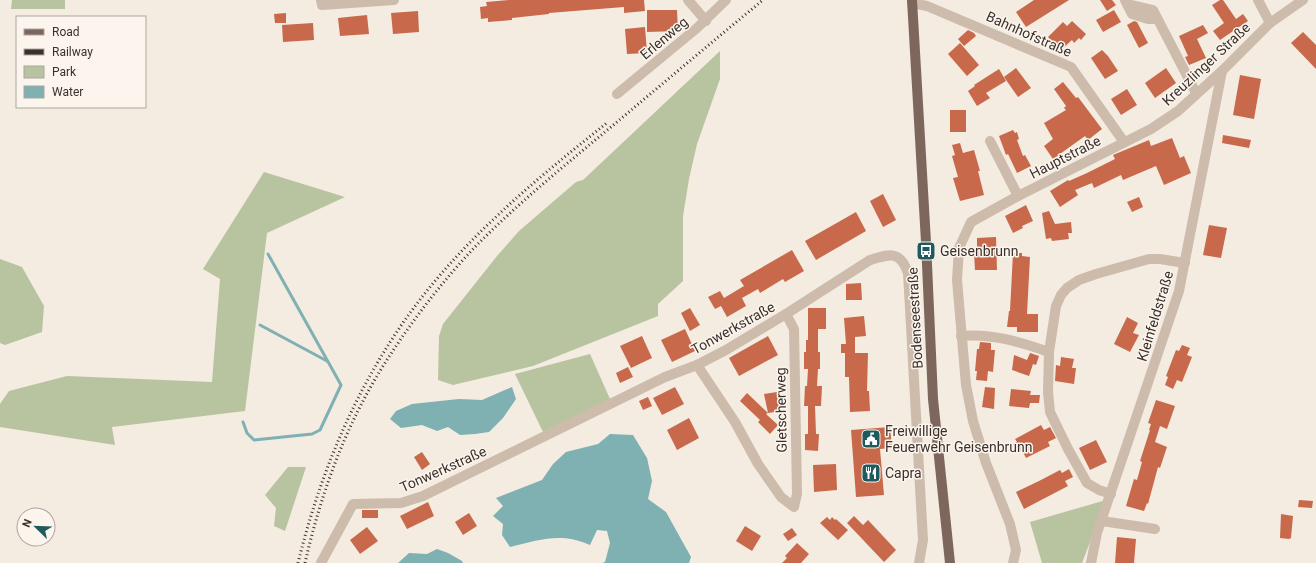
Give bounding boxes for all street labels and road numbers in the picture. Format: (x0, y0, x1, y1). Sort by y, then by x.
street label: Bahnhofstraße (984, 8, 1074, 60)
street label: Erlenweg (637, 14, 691, 62)
street label: Kreuzlinger Straße (1159, 19, 1253, 109)
street label: Hauptstraße (1027, 132, 1103, 182)
street label: Bodenseestraße (904, 267, 926, 369)
street label: Kleinfeldstraße (1134, 269, 1176, 363)
street label: Tonwerkstraße (689, 299, 777, 357)
street label: Gletscherweg (772, 367, 790, 453)
street label: Tonwerkstraße (397, 443, 489, 495)

